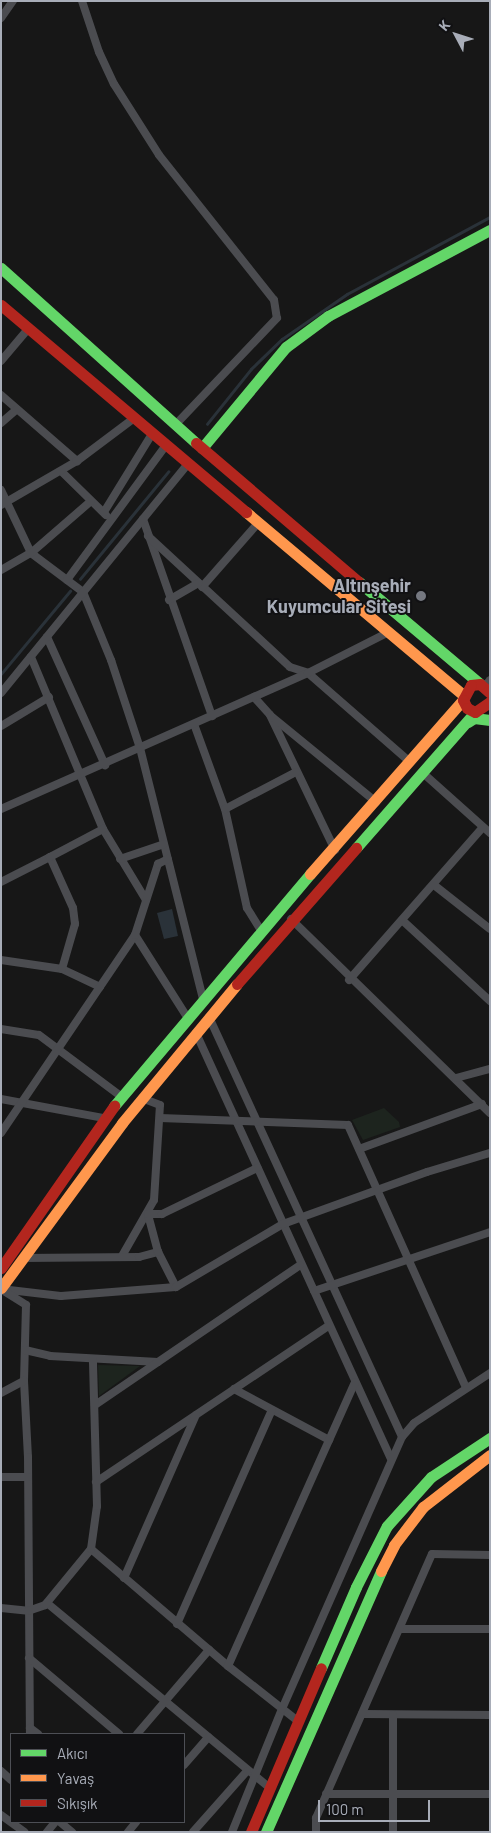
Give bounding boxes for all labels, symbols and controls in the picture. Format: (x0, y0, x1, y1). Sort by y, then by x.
north arrow (431, 10, 481, 60)
text: K (435, 16, 453, 34)
place label: Altınşehir Kuyumcular Sitesi (267, 575, 411, 618)
marker: Altınşehir Kuyumcular Sitesi (415, 590, 427, 602)
legend (10, 1733, 185, 1823)
text: Akıcı (57, 1744, 88, 1762)
text: Yavaş (57, 1769, 94, 1787)
scale bar (321, 1790, 434, 1822)
text: Sıkışık (57, 1794, 98, 1812)
text: 100 m (326, 1800, 364, 1818)

